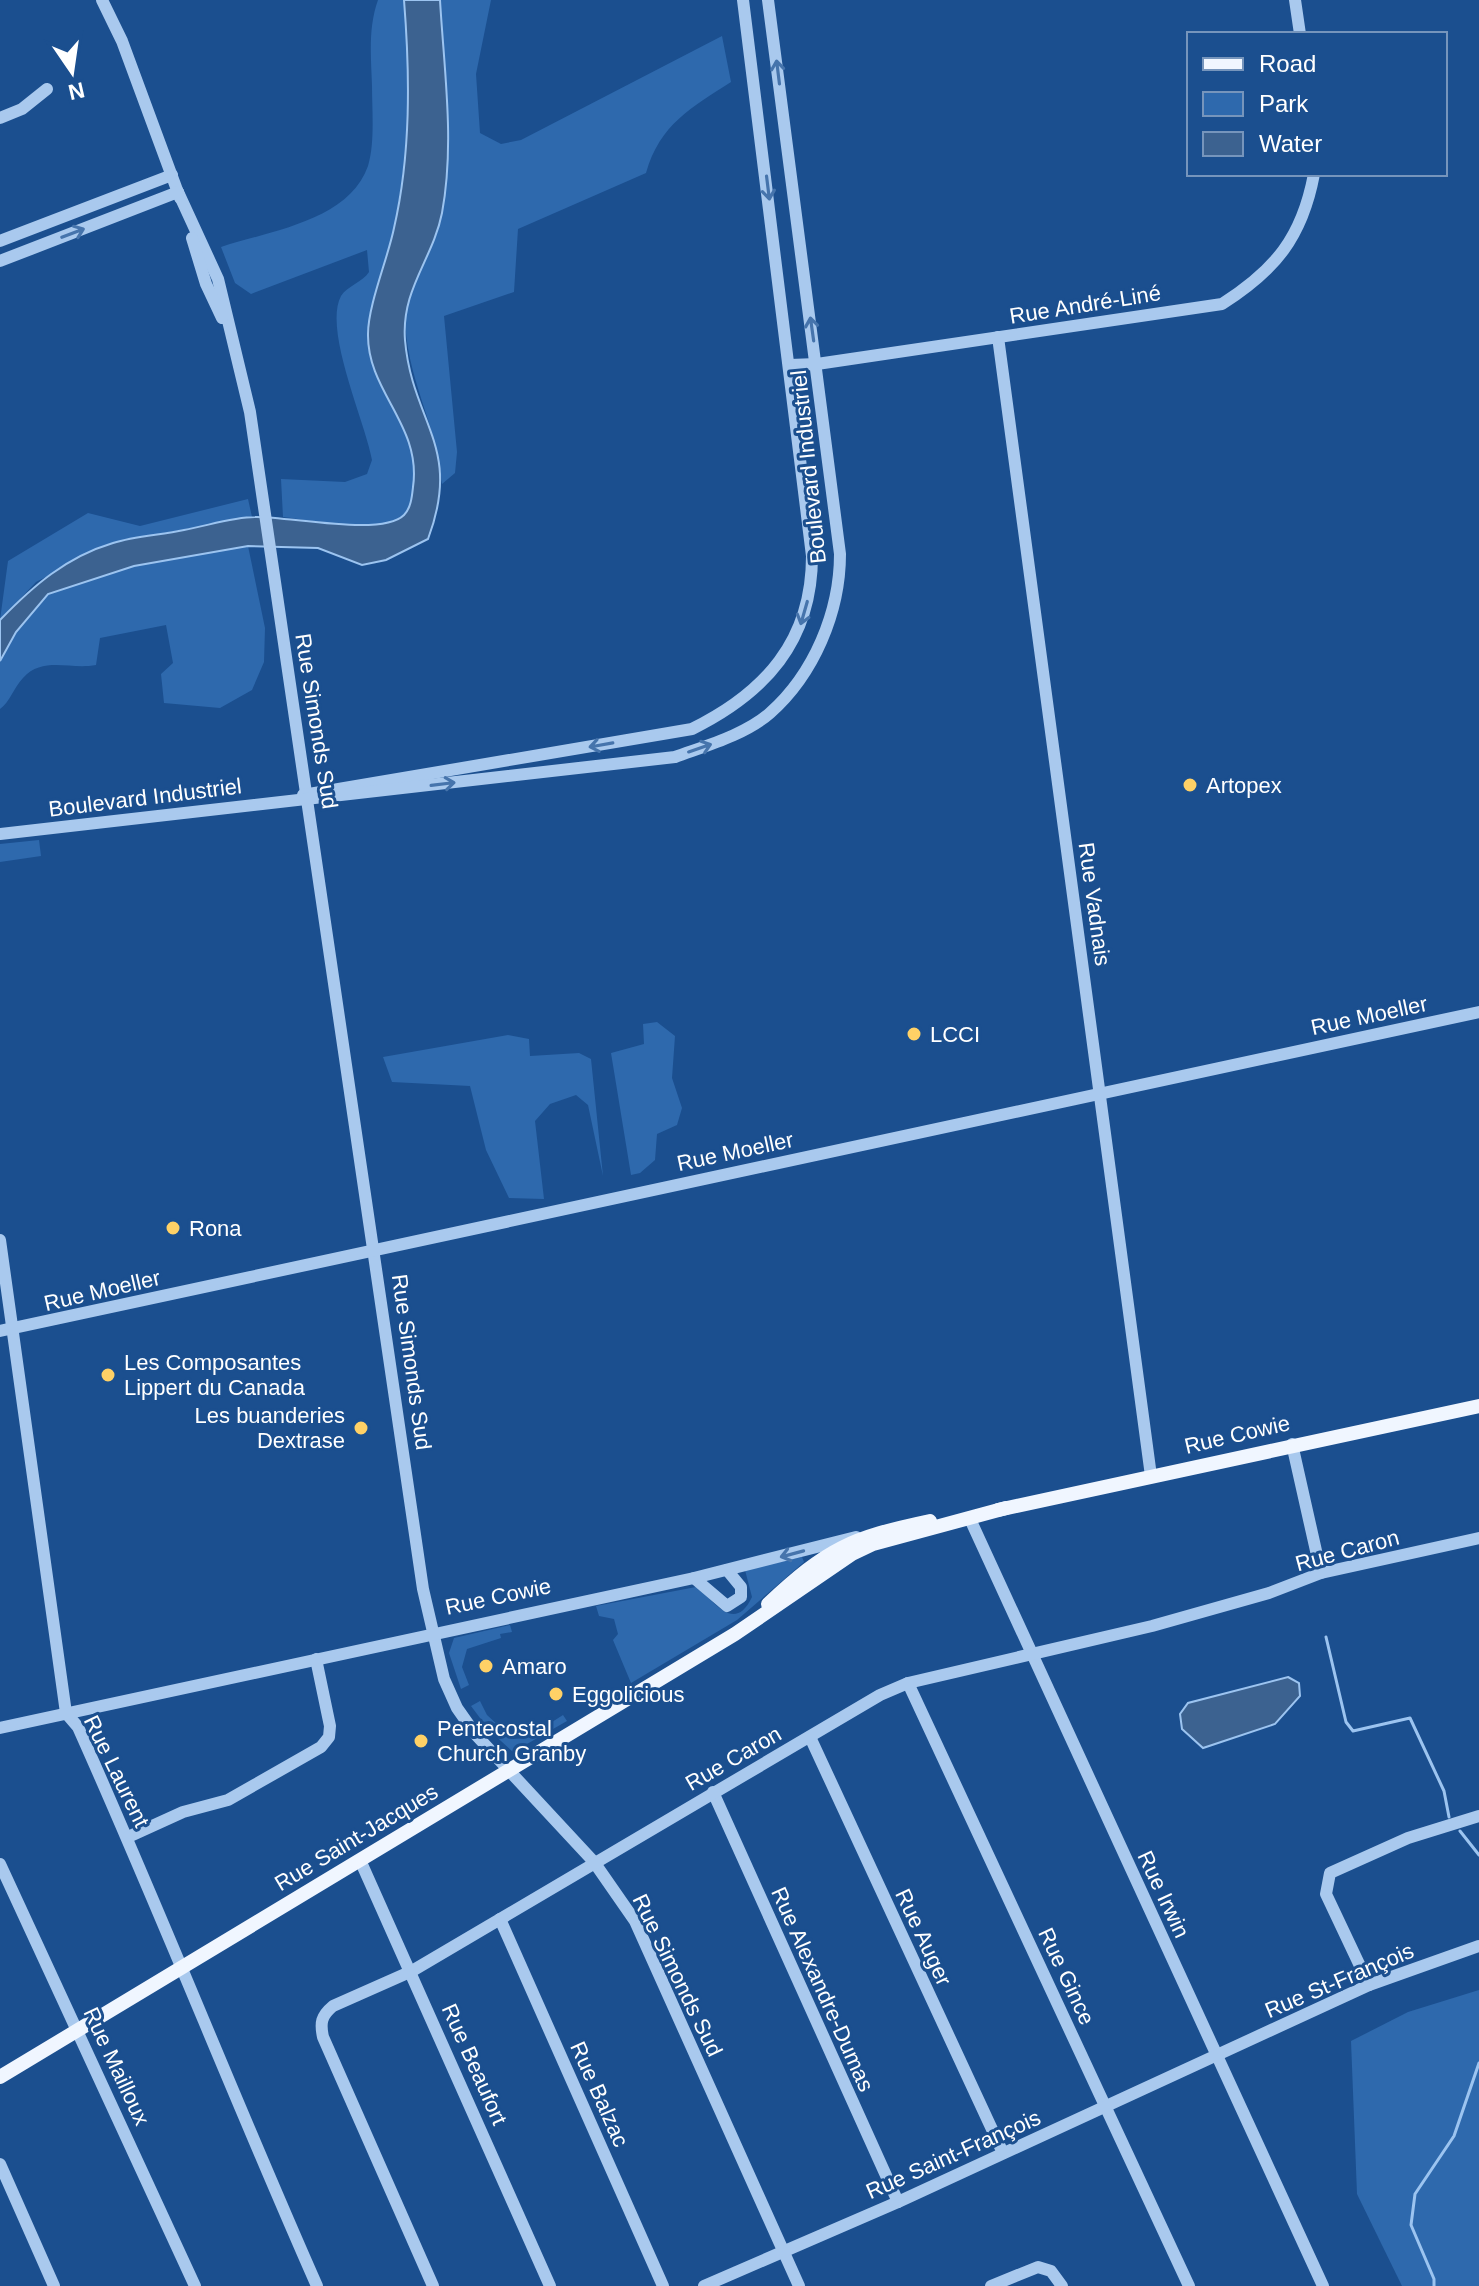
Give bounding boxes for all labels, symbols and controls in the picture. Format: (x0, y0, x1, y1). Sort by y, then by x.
north arrow (32, 32, 112, 112)
legend (1187, 32, 1447, 176)
text: Road (1259, 50, 1316, 77)
one-way arrow (770, 60, 785, 85)
text: N (66, 77, 87, 105)
text: Park (1259, 90, 1309, 117)
text: Water (1259, 130, 1322, 157)
one-way arrow (760, 174, 775, 201)
one-way arrow (60, 225, 85, 239)
street label: Rue André-Liné (1008, 280, 1163, 329)
one-way arrow (804, 317, 819, 343)
street label: Boulevard Industriel (786, 369, 831, 565)
one-way arrow (796, 599, 811, 625)
street label: Rue Simonds Sud (290, 632, 343, 811)
one-way arrow (589, 739, 614, 754)
one-way arrow (687, 740, 712, 755)
street label: Boulevard Industriel (47, 773, 243, 822)
place label: Artopex (1206, 773, 1282, 798)
one-way arrow (430, 776, 455, 791)
marker: Artopex (1181, 776, 1199, 794)
street label: Rue Vadnais (1073, 841, 1116, 967)
street label: Rue Moeller (1308, 991, 1430, 1040)
place label: LCCI (930, 1022, 980, 1047)
marker: LCCI (905, 1025, 923, 1043)
street label: Rue Moeller (674, 1127, 796, 1176)
place label: Rona (189, 1216, 242, 1241)
marker: Rona (164, 1219, 182, 1237)
street label: Rue Moeller (42, 1265, 163, 1316)
street label: Rue Simonds Sud (387, 1273, 436, 1452)
place label: Les Composantes Lippert du Canada (124, 1350, 306, 1400)
marker: Les Composantes Lippert du Canada (99, 1366, 117, 1384)
place label: Les buanderies Dextrase (195, 1403, 345, 1453)
street label: Rue Cowie (1182, 1410, 1292, 1459)
marker: Les buanderies Dextrase (352, 1419, 370, 1437)
street label: Rue Caron (1293, 1525, 1402, 1576)
one-way arrow (779, 1547, 805, 1562)
street label: Rue Cowie (443, 1573, 553, 1620)
place label: Amaro (502, 1654, 567, 1679)
marker: Amaro (477, 1657, 495, 1675)
place label: Eggolicious (572, 1682, 685, 1707)
marker: Eggolicious (547, 1685, 565, 1703)
street label: Rue Laurent (79, 1711, 154, 1831)
place label: Pentecostal Church Granby (437, 1716, 586, 1766)
street label: Rue Caron (681, 1721, 786, 1796)
marker: Pentecostal Church Granby (412, 1732, 430, 1750)
street label: Rue Saint-Jacques (270, 1779, 442, 1896)
street label: Rue Irwin (1133, 1847, 1195, 1942)
street label: Rue Alexandre-Dumas (766, 1883, 879, 2095)
street label: Rue Auger (890, 1885, 957, 1990)
street label: Rue Simonds Sud (627, 1890, 728, 2060)
street label: Rue Gince (1033, 1924, 1100, 2029)
street label: Rue St-François (1261, 1938, 1417, 2023)
street label: Rue Beaufort (437, 2000, 512, 2129)
street label: Rue Mailloux (78, 2003, 155, 2129)
street label: Rue Balzac (565, 2038, 634, 2151)
street label: Rue Saint-François (862, 2105, 1044, 2204)

